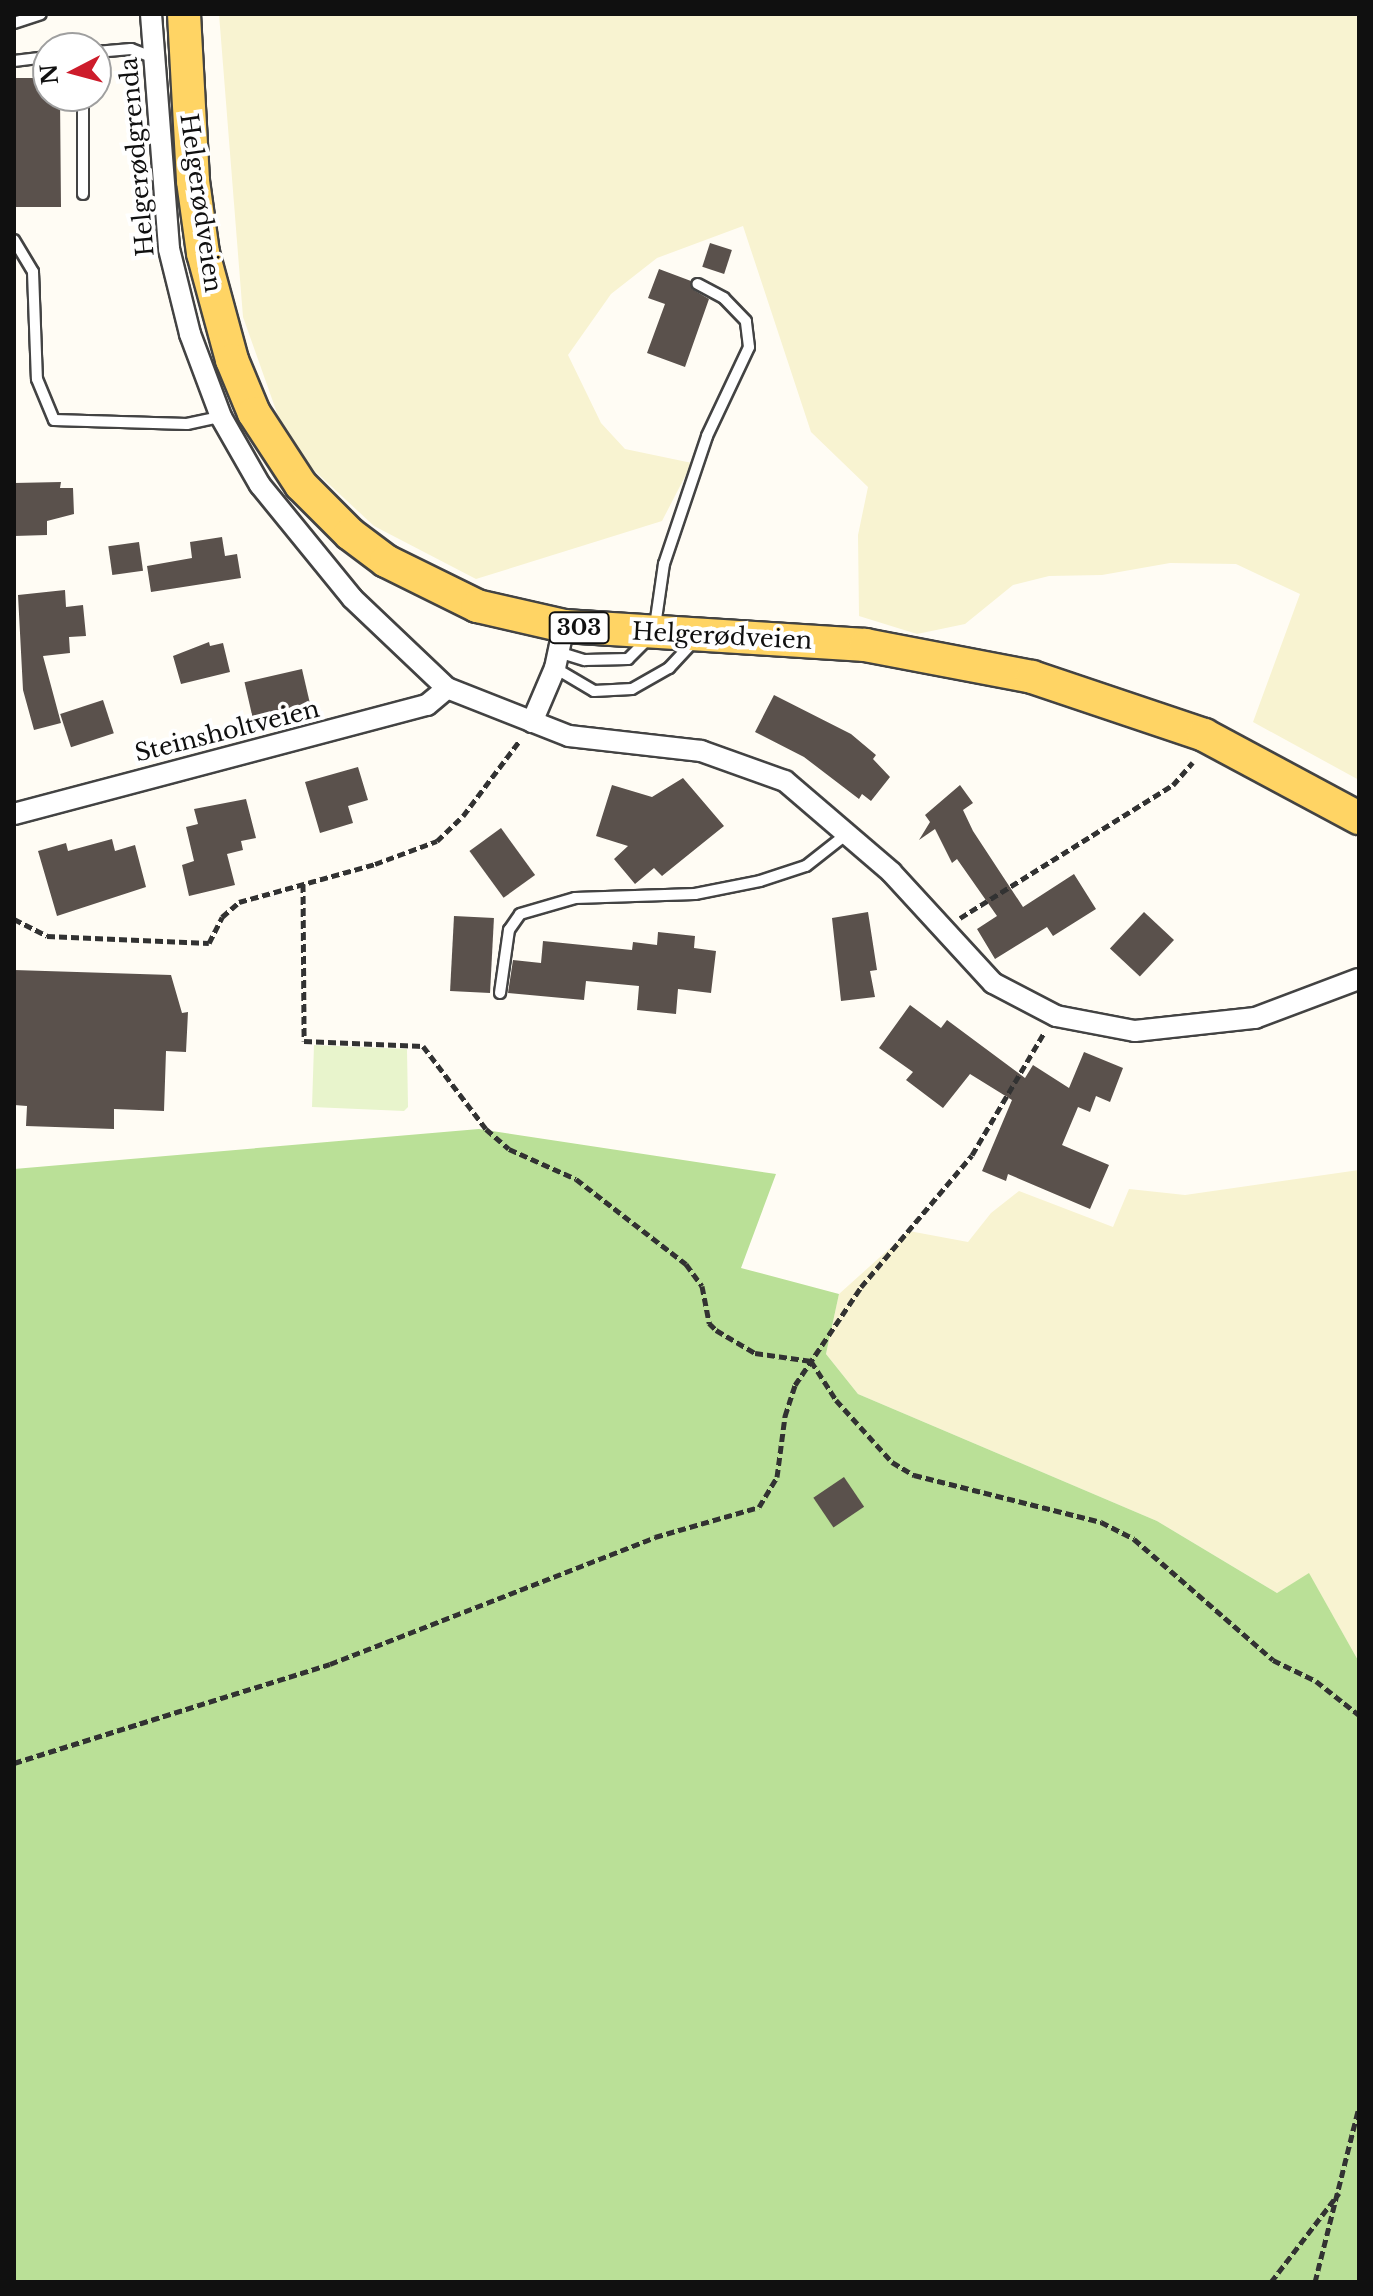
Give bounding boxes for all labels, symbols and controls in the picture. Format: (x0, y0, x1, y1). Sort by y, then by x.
north arrow (32, 32, 112, 112)
street label: Helgerødgrenda (114, 56, 160, 258)
text: N (35, 63, 64, 86)
street label: Helgerødveien (174, 112, 228, 294)
road number: 303 (547, 610, 611, 646)
street label: Helgerødveien (631, 617, 813, 655)
street label: Steinsholtveien (132, 694, 322, 768)

